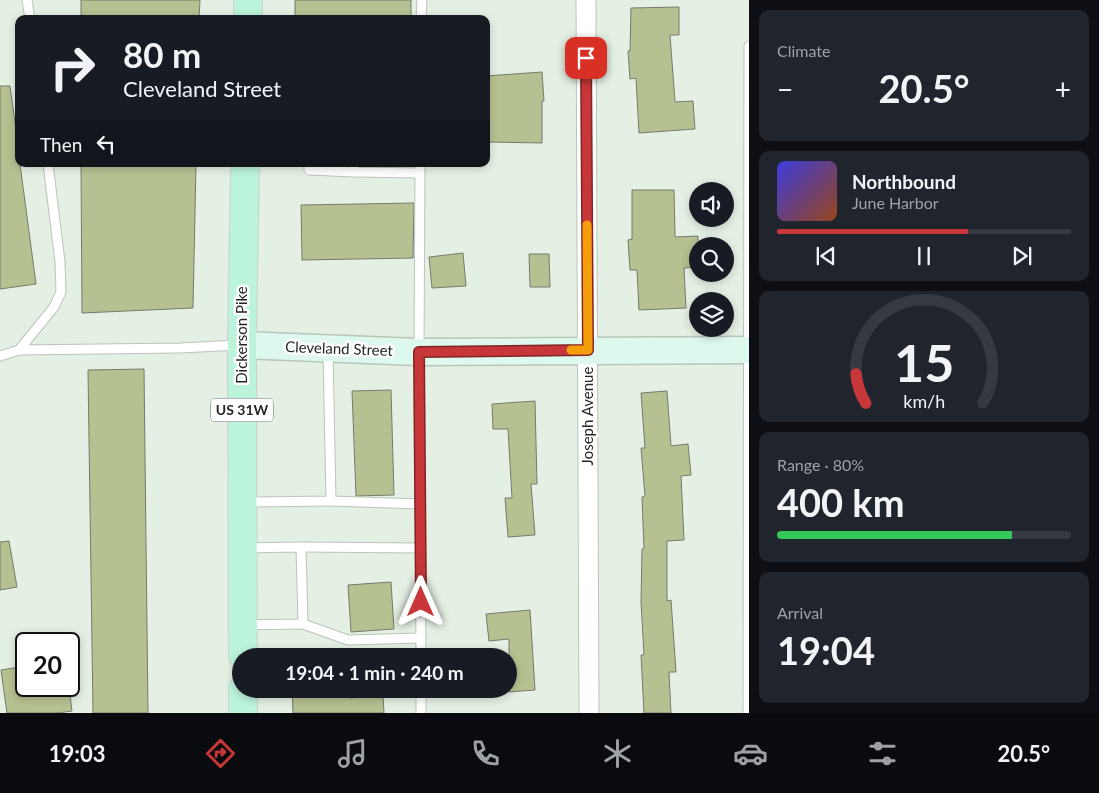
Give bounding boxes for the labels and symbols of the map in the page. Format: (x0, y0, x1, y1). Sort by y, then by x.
pin (565, 37, 607, 79)
street label: Dickerson Pike (232, 286, 250, 384)
street label: Cleveland Street (285, 337, 394, 359)
street label: Joseph Avenue (578, 367, 596, 465)
road number: US 31W (211, 398, 273, 422)
position arrow (394, 575, 446, 627)
speed limit sign: 20 (15, 632, 80, 697)

